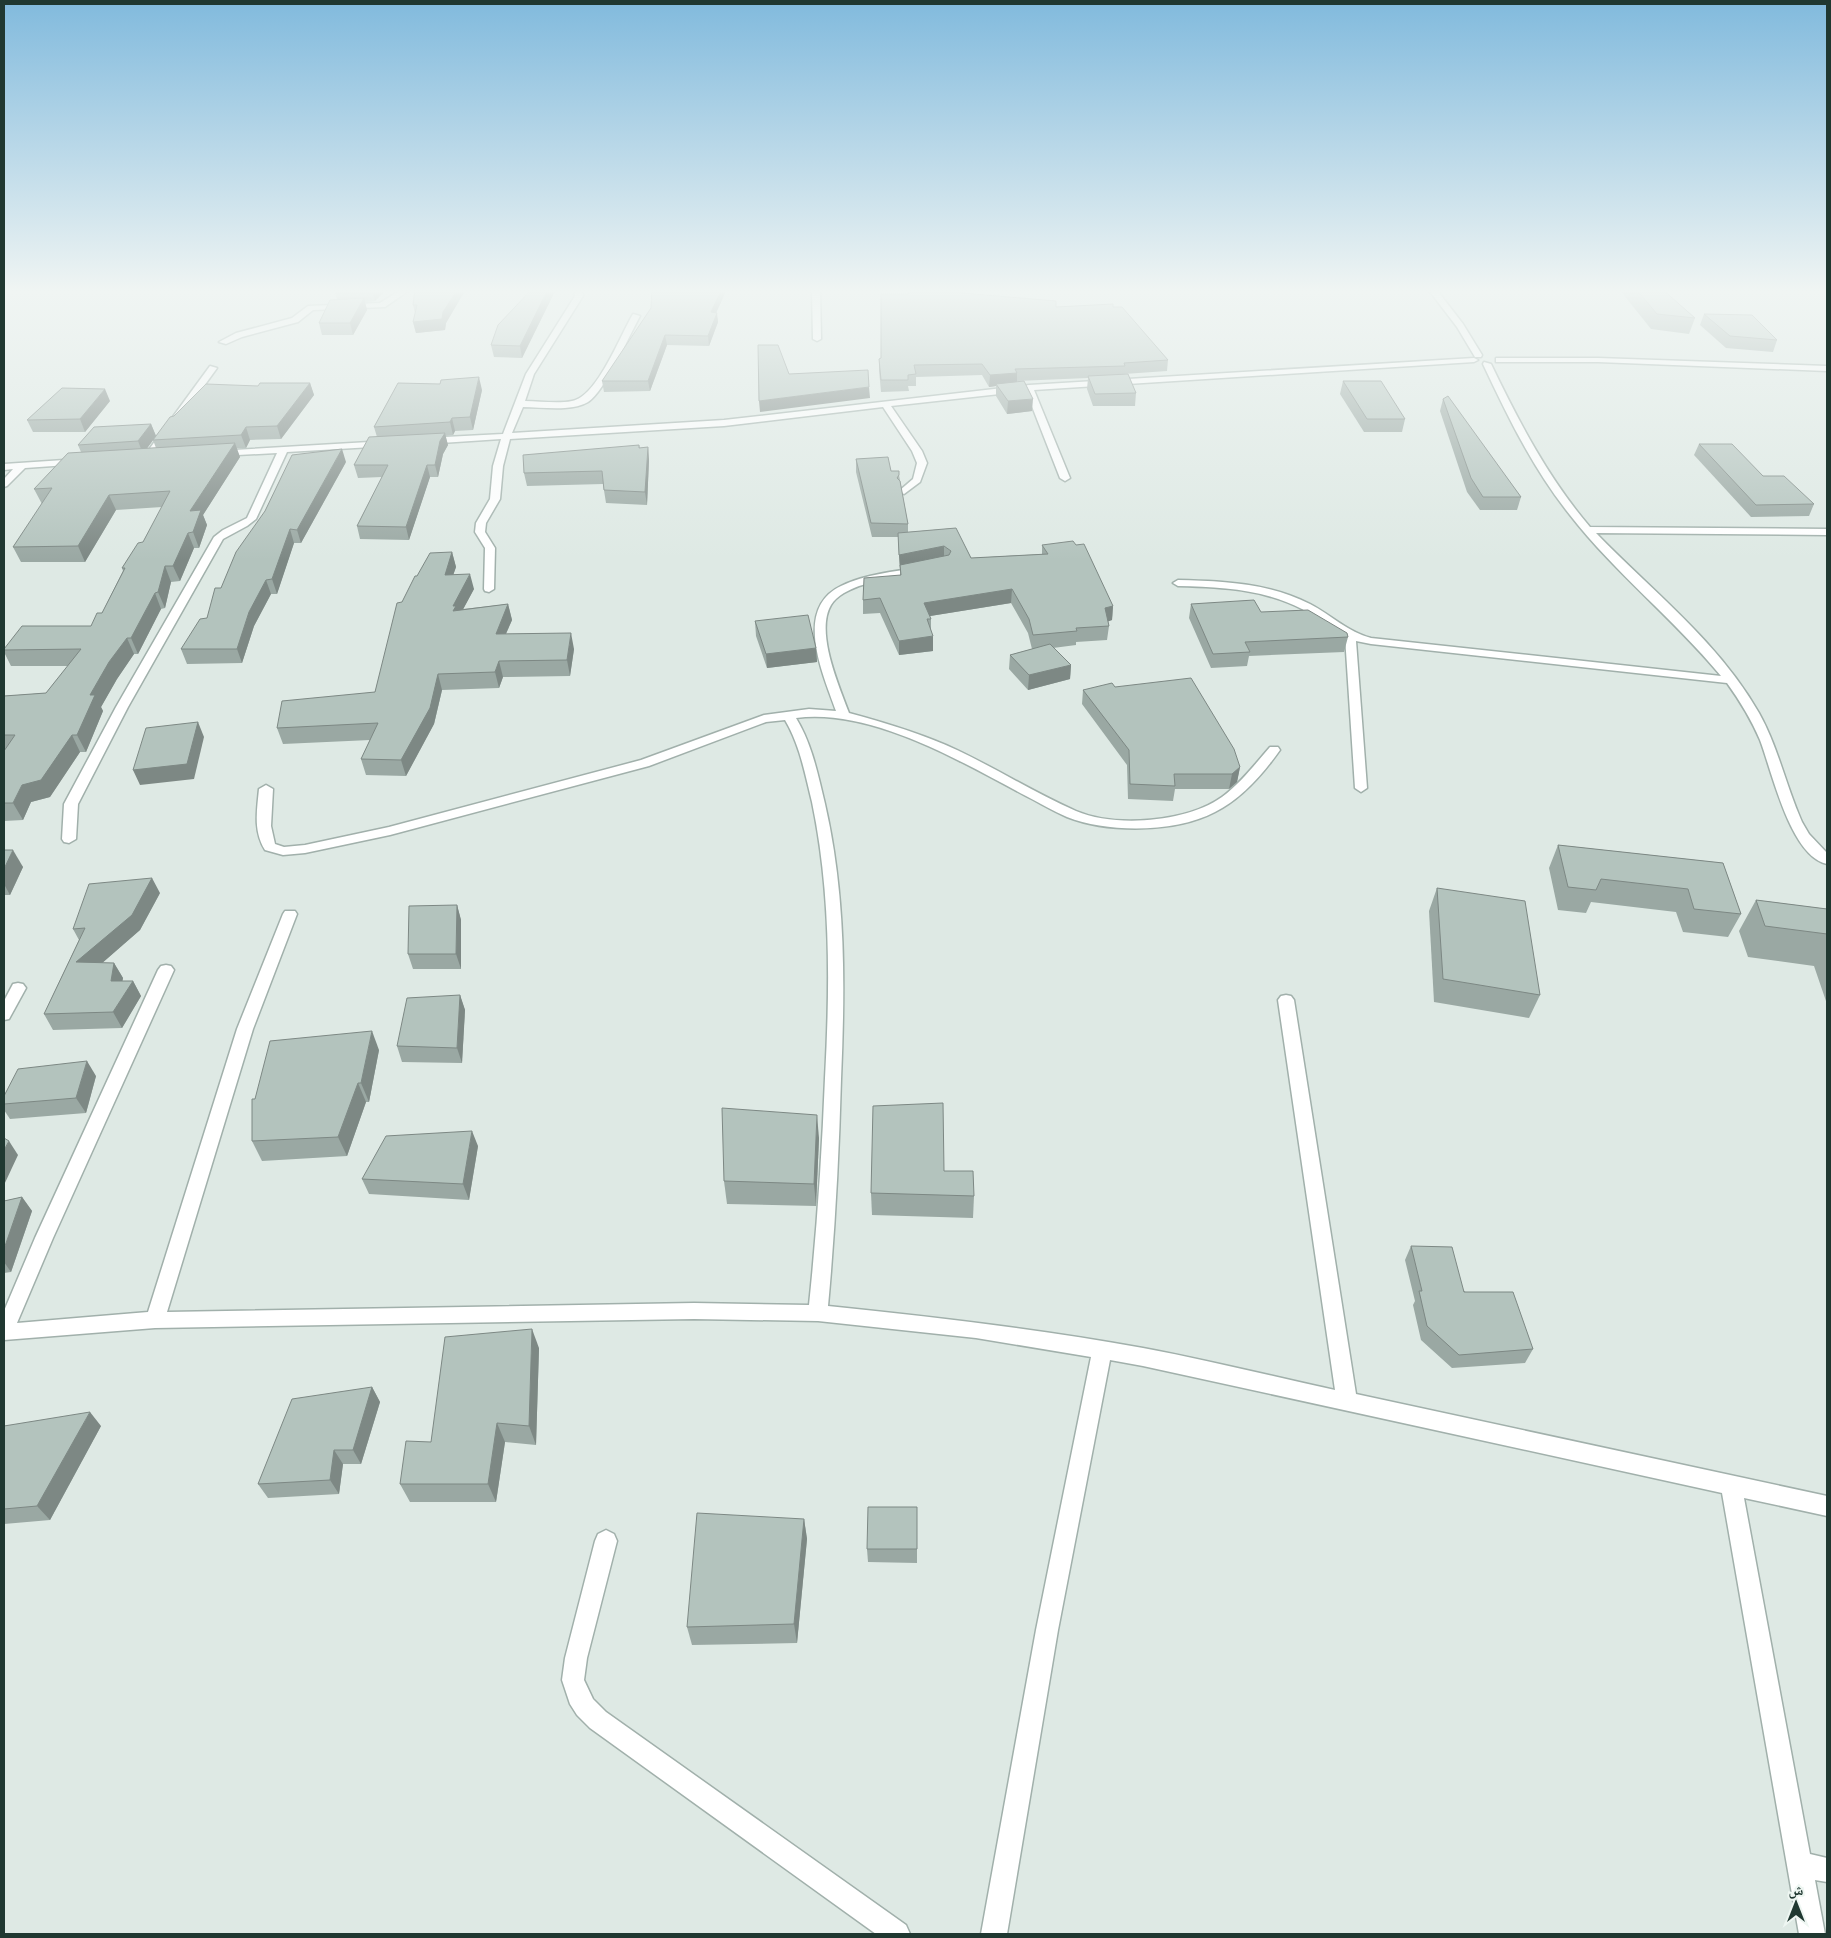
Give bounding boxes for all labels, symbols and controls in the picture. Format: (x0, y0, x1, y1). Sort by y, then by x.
north arrow (1771, 1878, 1821, 1928)
text: ش (1789, 1883, 1804, 1900)

